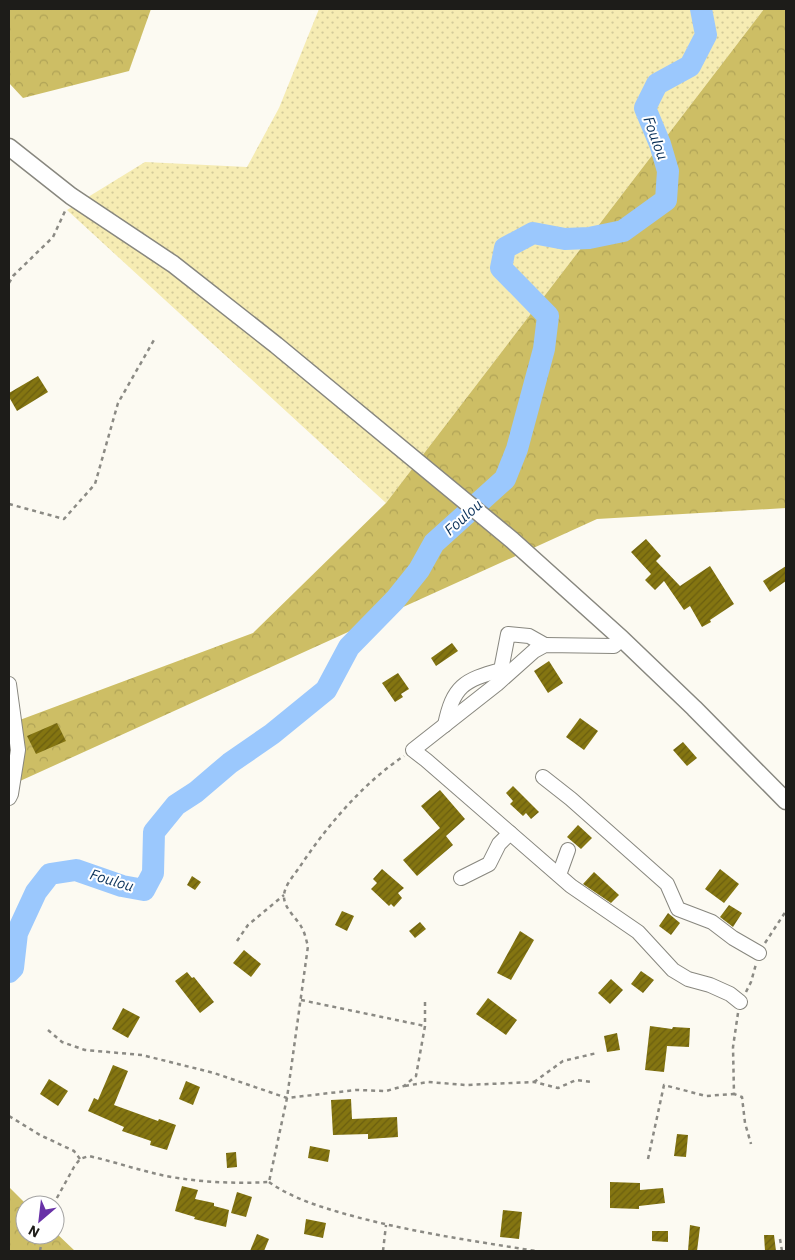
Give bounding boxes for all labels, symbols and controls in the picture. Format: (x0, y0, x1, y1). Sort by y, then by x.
water label: Foulou (639, 114, 673, 162)
water label: Foulou (440, 495, 486, 539)
water label: Foulou (88, 864, 136, 896)
north arrow (15, 1195, 65, 1245)
text: N (25, 1221, 43, 1242)

